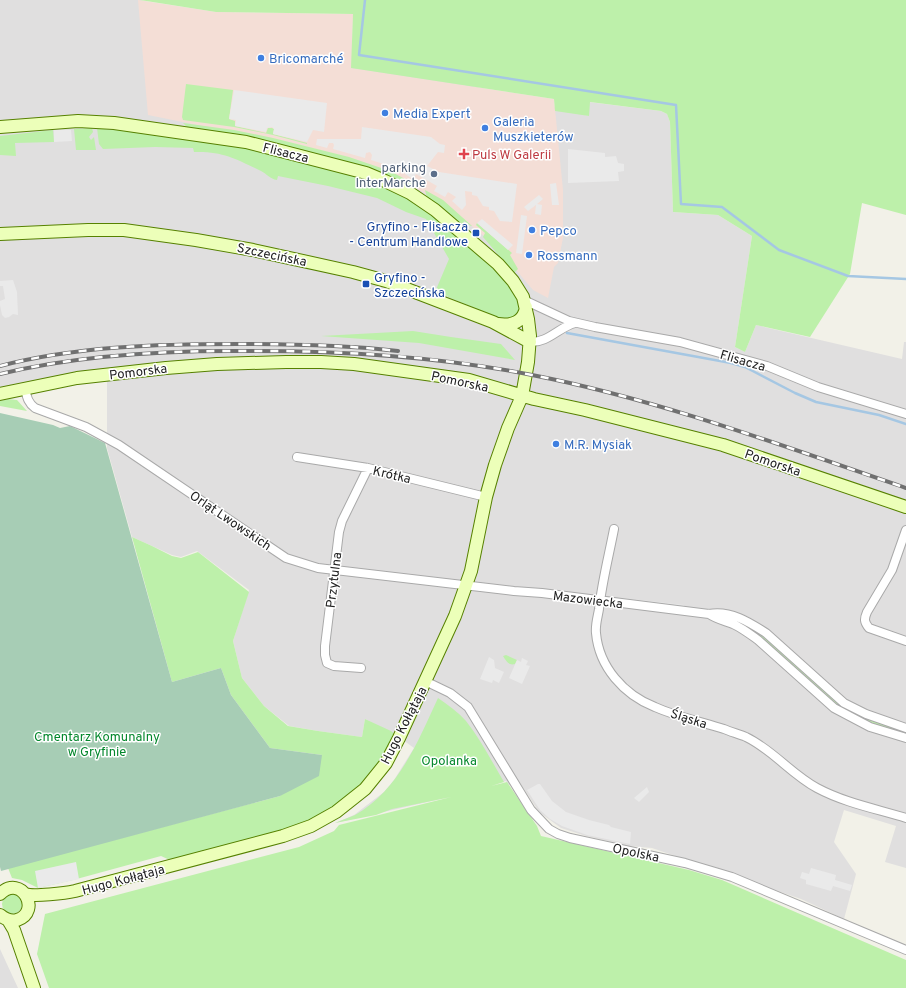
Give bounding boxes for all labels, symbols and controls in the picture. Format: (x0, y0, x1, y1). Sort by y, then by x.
place label: Bricomarché (269, 52, 343, 68)
marker: Bricomarché (256, 53, 266, 63)
place label: Media Expert (393, 107, 471, 123)
marker: Media Expert (380, 108, 390, 118)
place label: Galeria Muszkieterów (493, 115, 574, 146)
marker: Galeria Muszkieterów (480, 123, 490, 133)
street label: Flisacza (261, 141, 310, 167)
place label: Puls W Galerii (472, 148, 551, 164)
marker: Puls W Galerii (459, 149, 469, 159)
place label: parking InterMarche (355, 161, 426, 192)
marker: parking InterMarche (429, 169, 439, 179)
place label: Gryfino - Flisacza - Centrum Handlowe (349, 220, 468, 251)
place label: Pepco (540, 224, 577, 240)
marker: Pepco (527, 225, 537, 235)
marker: Gryfino - Flisacza - Centrum Handlowe (471, 228, 481, 238)
street label: Szczecińska (235, 241, 308, 271)
place label: Rossmann (537, 249, 598, 265)
marker: Rossmann (524, 250, 534, 260)
place label: Gryfino - Szczecińska (374, 271, 445, 302)
marker: Gryfino - Szczecińska (361, 279, 371, 289)
street label: Flisacza (718, 348, 767, 376)
street label: Pomorska (108, 361, 168, 384)
street label: Pomorska (429, 369, 490, 397)
place label: M.R. Mysiak (564, 438, 632, 454)
marker: M.R. Mysiak (551, 439, 561, 449)
street label: Pomorska (742, 447, 802, 481)
street label: Krótka (371, 464, 412, 488)
street label: Orląt Lwowskich (186, 488, 274, 555)
street label: Przytulna (324, 551, 346, 609)
street label: Mazowiecka (552, 589, 624, 613)
street label: Hugo Kołłątaja (378, 684, 431, 767)
street label: Śląska (668, 705, 709, 733)
park label: Cmentarz Komunalny w Gryfinie (34, 730, 160, 761)
park label: Opolanka (421, 754, 477, 770)
street label: Opolska (611, 841, 660, 867)
street label: Hugo Kołłątaja (80, 862, 167, 900)

